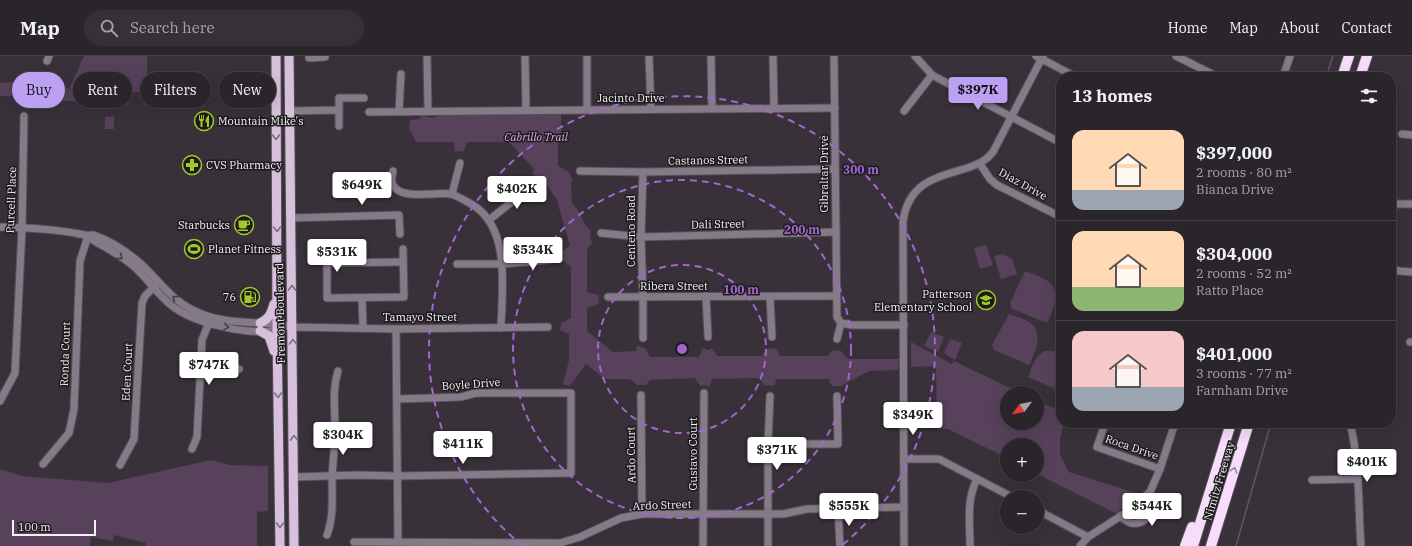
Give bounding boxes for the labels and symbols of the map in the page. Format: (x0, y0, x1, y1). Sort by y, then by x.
pin: $397K (950, 77, 1006, 111)
street label: Jacinto Drive (597, 91, 665, 105)
restaurant icon: Mountain Mike's (193, 110, 215, 132)
place label: Mountain Mike's (218, 114, 304, 128)
park label: Cabrillo Trail (504, 130, 569, 144)
one-way arrow (272, 134, 280, 140)
street label: Gibraltar Drive (817, 135, 831, 213)
street label: Castanos Street (668, 152, 748, 168)
pharmacy icon: CVS Pharmacy (181, 154, 203, 176)
place label: CVS Pharmacy (206, 158, 282, 172)
text: 300 m (843, 162, 879, 177)
street label: Diaz Drive (996, 165, 1050, 203)
street label: Purcell Place (3, 166, 19, 234)
pin: $649K (334, 172, 390, 206)
pin: $402K (489, 176, 545, 210)
street label: Centeno Road (624, 195, 638, 267)
cafe icon: Starbucks (233, 214, 255, 236)
street label: Dali Street (691, 217, 745, 231)
place label: Starbucks (178, 218, 230, 232)
text: 200 m (784, 222, 820, 237)
one-way arrow (273, 226, 281, 232)
pin: $534K (505, 237, 561, 271)
sports icon: Planet Fitness (183, 238, 205, 260)
pin: $531K (309, 239, 365, 273)
place label: Planet Fitness (208, 242, 281, 256)
one-way arrow (116, 252, 123, 259)
street label: Fremont Boulevard (272, 262, 288, 363)
street label: Ribera Street (640, 279, 708, 293)
text: 100 m (723, 282, 759, 297)
one-way arrow (288, 285, 296, 291)
fuel station icon: 76 (239, 286, 261, 308)
place label: Patterson Elementary School (874, 287, 972, 314)
school or university icon: Patterson Elementary School (975, 289, 997, 311)
place label: 76 (223, 290, 236, 304)
one-way arrow (173, 296, 180, 303)
street label: Tamayo Street (383, 310, 457, 324)
street label: Ronda Court (57, 321, 73, 387)
one-way arrow (222, 323, 229, 331)
one-way arrow (289, 339, 297, 345)
centre of rings (675, 342, 689, 356)
street label: Eden Court (118, 343, 136, 401)
pin: $747K (181, 352, 237, 386)
street label: Boyle Drive (441, 375, 501, 393)
north arrow (1000, 386, 1044, 430)
one-way arrow (274, 392, 282, 398)
pin: $349K (885, 402, 941, 436)
street label: Gustavo Court (686, 417, 700, 491)
pin: $304K (315, 422, 371, 456)
street label: Ardo Court (624, 426, 638, 484)
pin: $411K (435, 431, 491, 465)
street label: Roca Drive (1103, 431, 1161, 463)
one-way arrow (290, 435, 298, 441)
pin: $371K (749, 437, 805, 471)
street label: Nimitz Freeway (1200, 440, 1238, 522)
pin: $401K (1339, 449, 1395, 483)
one-way arrow (1230, 467, 1238, 474)
pin: $555K (821, 493, 877, 527)
pin: $544K (1124, 493, 1180, 527)
street label: Ardo Street (632, 497, 692, 513)
scale bar (12, 518, 96, 537)
one-way arrow (276, 522, 284, 528)

